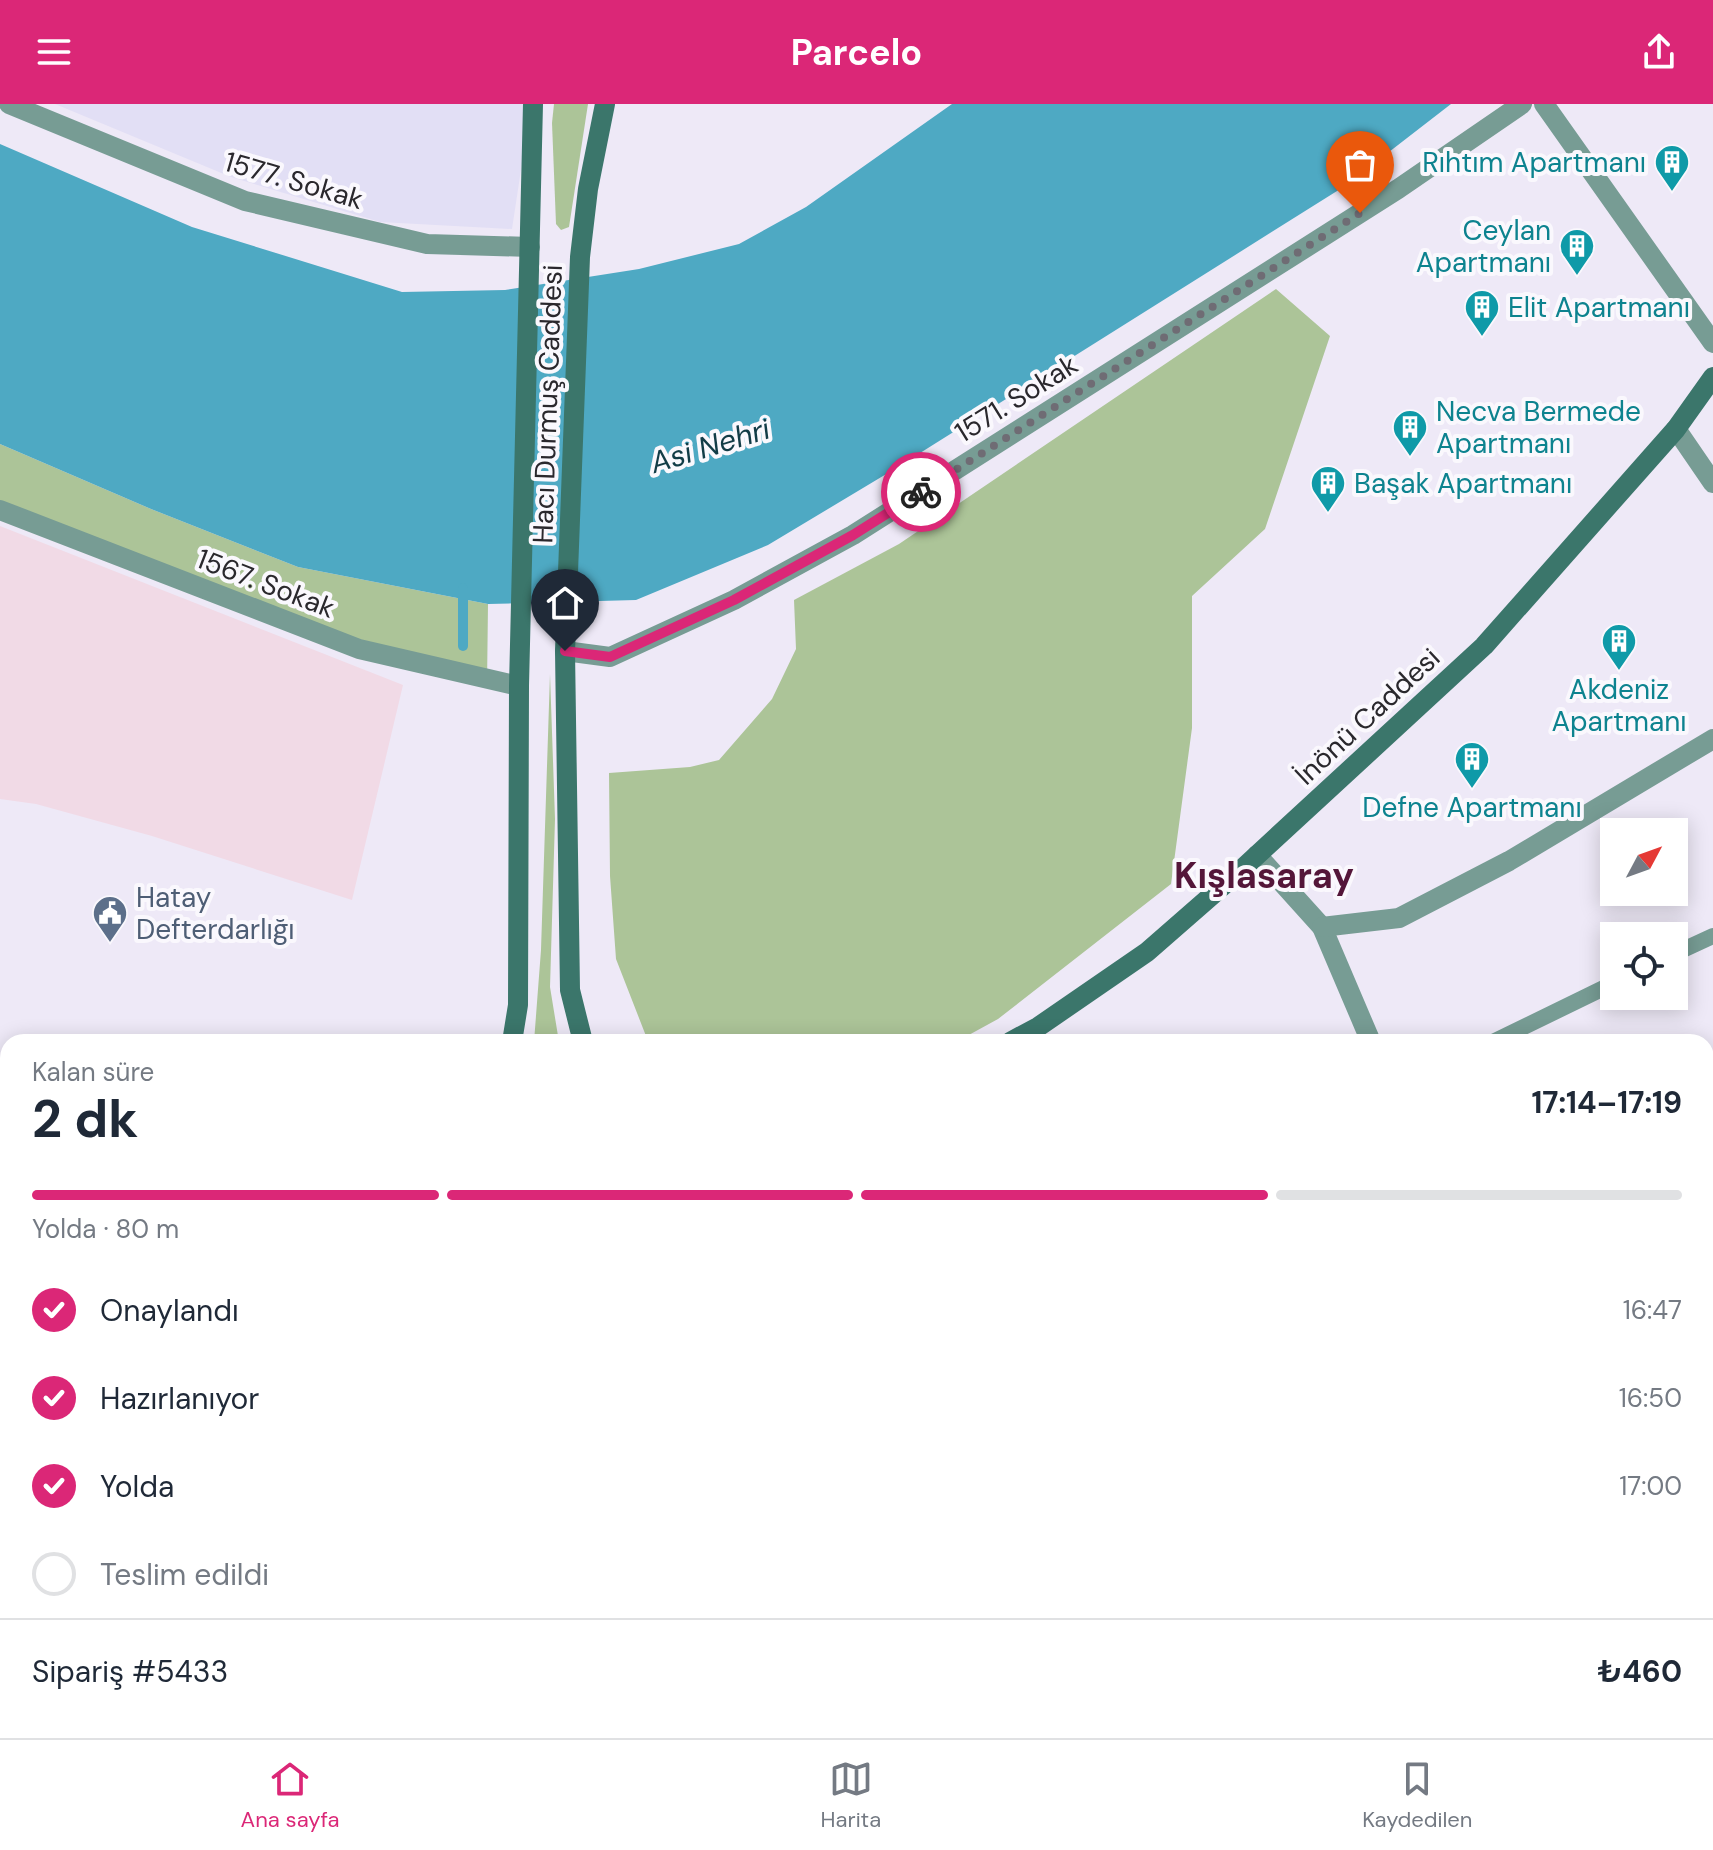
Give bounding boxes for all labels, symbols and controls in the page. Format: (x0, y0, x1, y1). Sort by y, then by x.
text: Parcelo (791, 29, 922, 76)
icon: menu (32, 30, 76, 74)
icon: share (1637, 30, 1681, 74)
pin (1326, 131, 1394, 213)
street label: 1577. Sokak (220, 143, 368, 218)
icon: bag (1338, 143, 1382, 187)
building icon: Rıhtım Apartmanı (1653, 143, 1691, 193)
place label: Rıhtım Apartmanı (1422, 144, 1646, 181)
place label: Ceylan Apartmanı (1416, 212, 1551, 281)
building icon: Ceylan Apartmanı (1558, 227, 1596, 277)
street label: Hacı Durmuş Caddesi (524, 264, 571, 544)
building icon: Elit Apartmanı (1463, 288, 1501, 338)
place label: Elit Apartmanı (1508, 289, 1690, 326)
street label: 1571. Sokak (948, 346, 1085, 451)
place label: Necva Bermede Apartmanı (1436, 393, 1641, 462)
building icon: Necva Bermede Apartmanı (1391, 408, 1429, 458)
water label: Asi Nehri (644, 409, 775, 482)
courier (881, 452, 961, 532)
building icon: Başak Apartmanı (1309, 464, 1347, 514)
place label: Başak Apartmanı (1354, 465, 1572, 502)
icon: bike (899, 470, 943, 514)
street label: 1567. Sokak (191, 540, 340, 627)
pin (531, 569, 599, 651)
icon: home (543, 581, 587, 625)
building icon: Akdeniz Apartmanı (1600, 622, 1638, 672)
street label: İnönü Caddesi (1287, 640, 1448, 793)
place label: Akdeniz Apartmanı (1551, 671, 1687, 740)
building icon: Defne Apartmanı (1453, 740, 1491, 790)
place label: Defne Apartmanı (1362, 789, 1582, 826)
north arrow (1600, 818, 1688, 906)
map controls (1600, 818, 1688, 1010)
district label: Kışlasaray (1174, 852, 1354, 899)
place label: Hatay Defterdarlığı (136, 879, 295, 948)
public building icon: Hatay Defterdarlığı (91, 894, 129, 944)
button: locate (1600, 922, 1688, 1010)
text: Kalan süre (32, 1055, 154, 1089)
text: 17:14–17:19 (1531, 1083, 1682, 1122)
text: 2 dk (32, 1085, 138, 1153)
text: Yolda · 80 m (32, 1212, 179, 1246)
icon: check (32, 1288, 76, 1332)
text: Onaylandı (100, 1291, 239, 1330)
text: 16:47 (1623, 1293, 1682, 1327)
icon: check (32, 1376, 76, 1420)
text: Hazırlanıyor (100, 1379, 259, 1418)
text: 16:50 (1619, 1381, 1682, 1415)
icon: check (32, 1464, 76, 1508)
text: Yolda (100, 1467, 174, 1506)
text: 17:00 (1619, 1469, 1682, 1503)
text: Teslim edildi (100, 1555, 269, 1594)
text: Sipariş #5433 (32, 1652, 228, 1691)
text: ₺460 (1598, 1652, 1682, 1691)
tab: Ana sayfa (241, 1757, 340, 1834)
tab: Harita (821, 1757, 881, 1834)
tab: Kaydedilen (1362, 1757, 1472, 1834)

